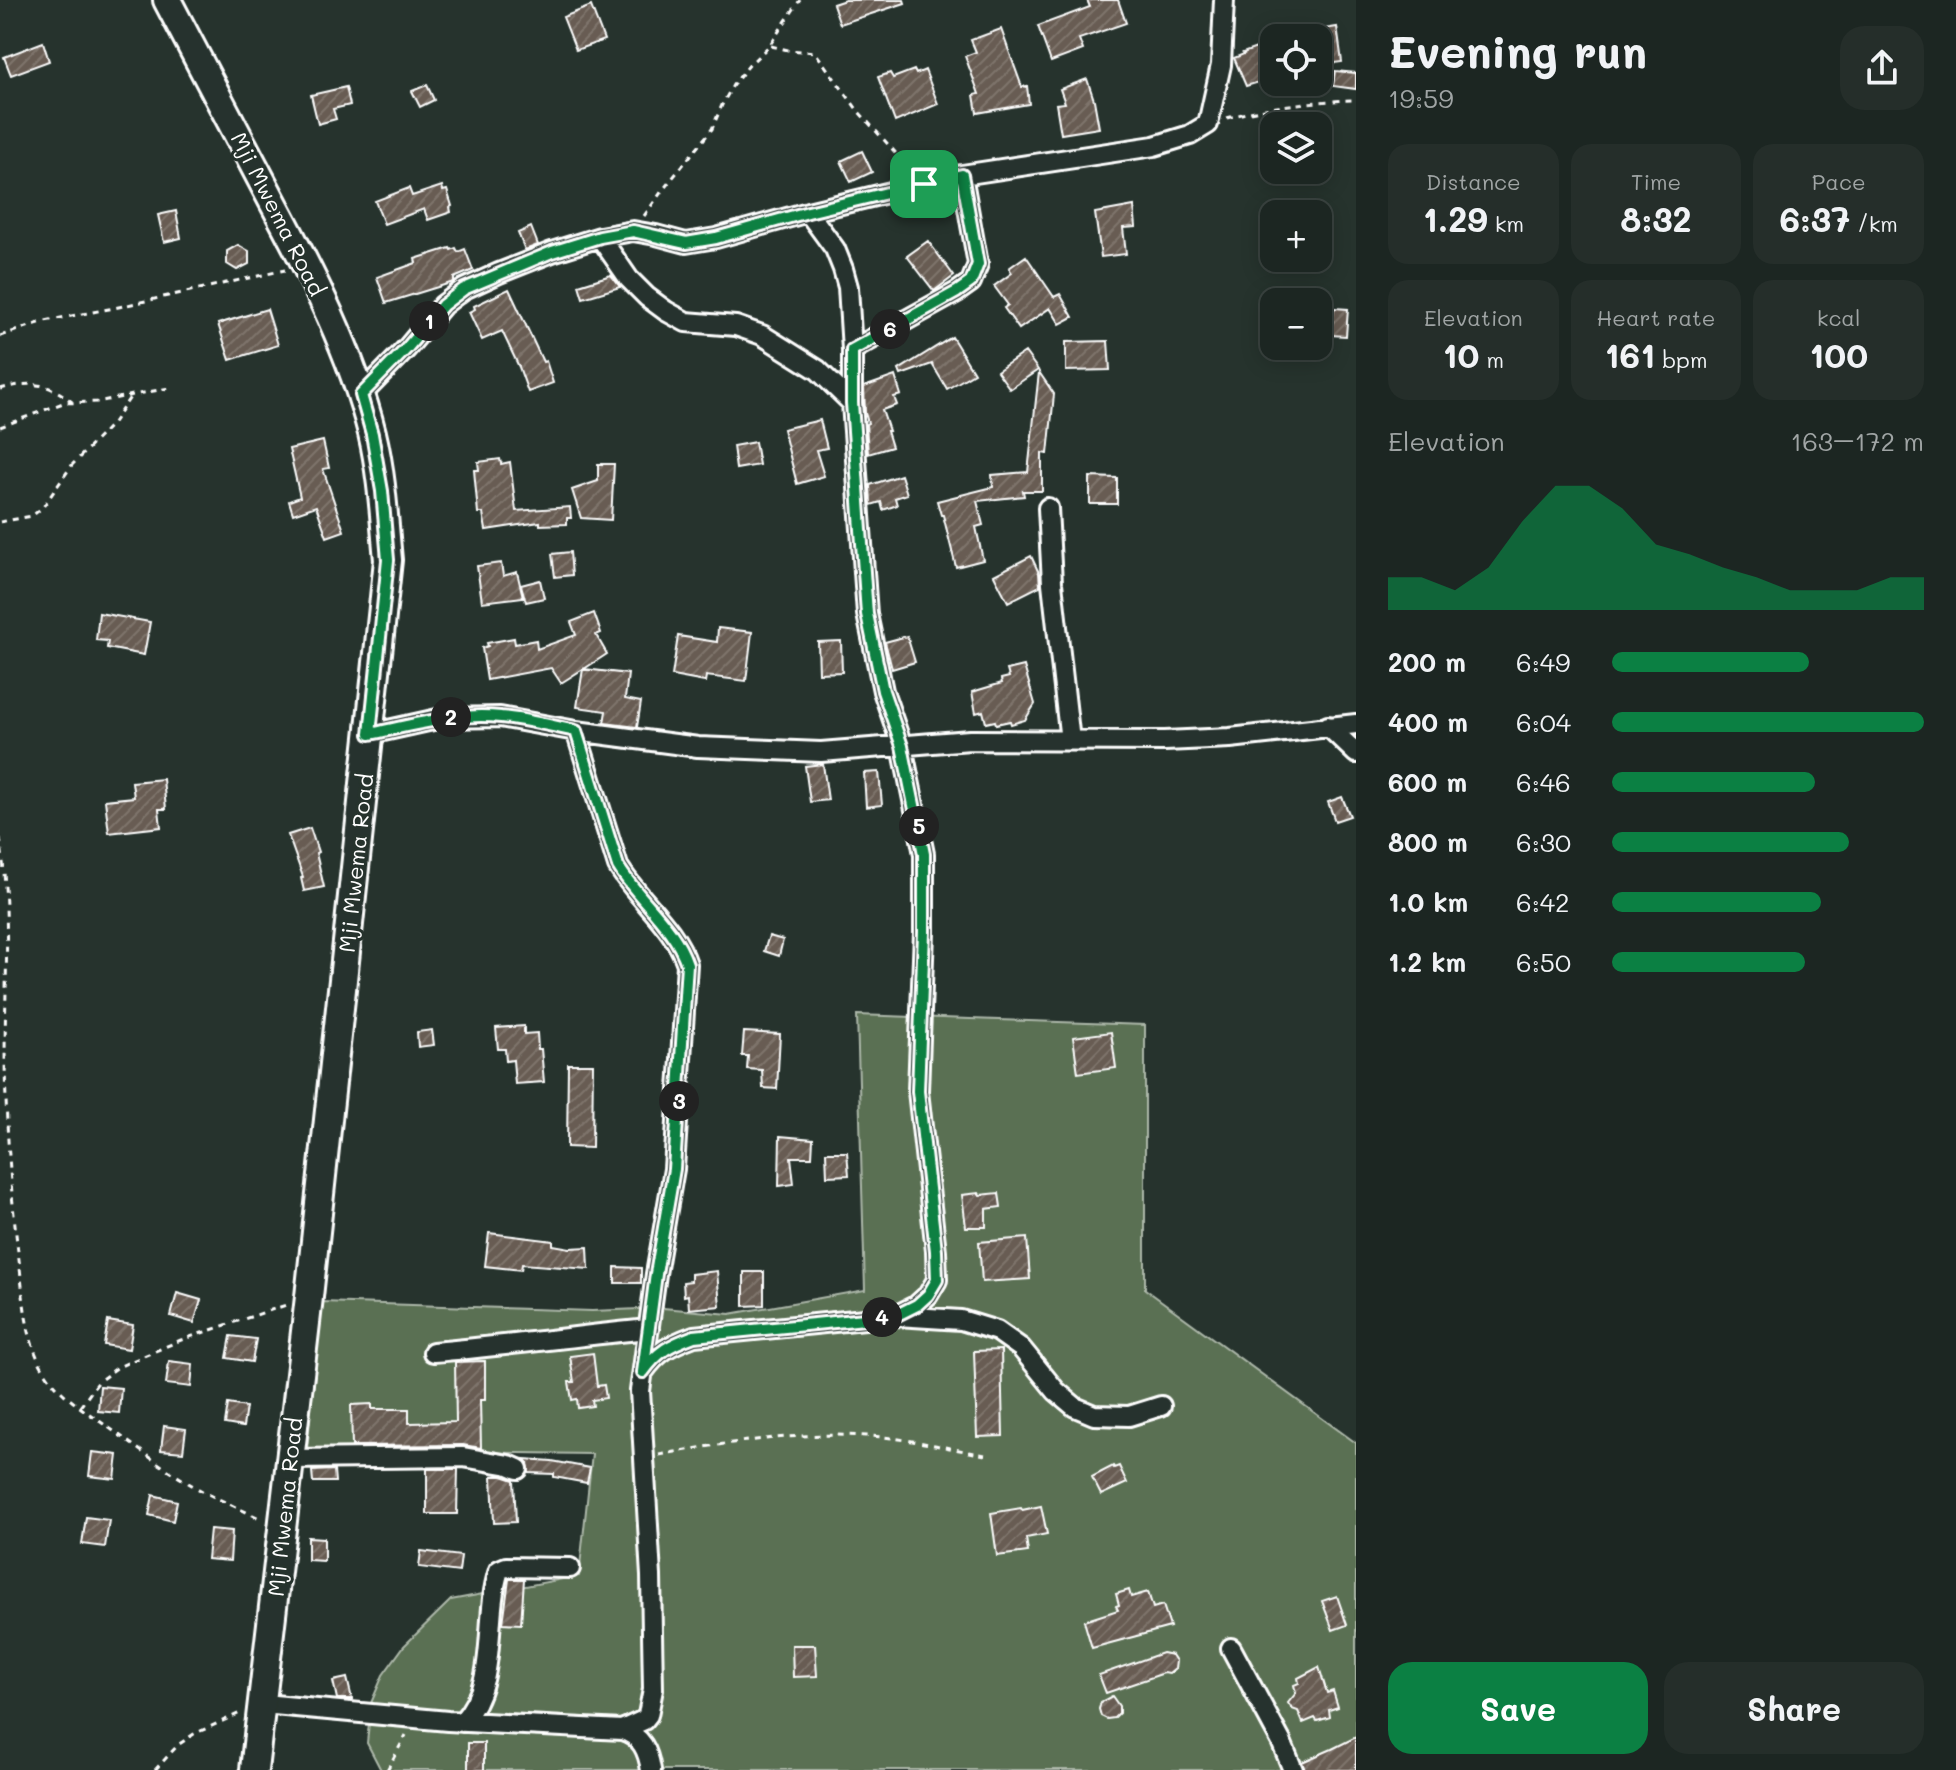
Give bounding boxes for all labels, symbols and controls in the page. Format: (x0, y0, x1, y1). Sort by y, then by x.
text: Evening run (1388, 22, 1647, 79)
map controls (1260, 24, 1332, 360)
button: locate (1260, 24, 1332, 96)
button: share (1840, 26, 1924, 110)
text: 19:59 (1388, 81, 1454, 115)
button: layers (1260, 112, 1332, 184)
street label: Mji Mwema Road (225, 127, 332, 301)
pin (890, 150, 958, 218)
icon: arrive (902, 162, 946, 206)
text: Distance (1426, 167, 1521, 196)
text: Time (1631, 167, 1681, 196)
text: Pace (1812, 167, 1866, 196)
text: 1.29 (1423, 196, 1488, 241)
text: 8:32 (1620, 196, 1692, 241)
text: 6:37 (1779, 196, 1850, 241)
button: + (1260, 200, 1332, 272)
text: km (1488, 209, 1524, 238)
text: /km (1850, 209, 1898, 238)
button: − (1260, 288, 1332, 360)
pin: 1 (409, 301, 449, 341)
text: Elevation (1424, 303, 1523, 332)
text: Heart rate (1597, 303, 1715, 332)
text: kcal (1817, 303, 1861, 332)
text: 1 (424, 306, 434, 335)
pin: 6 (870, 309, 910, 349)
text: 6 (883, 314, 897, 343)
text: 10 (1443, 332, 1480, 377)
text: 161 (1605, 332, 1655, 377)
text: 100 (1809, 332, 1868, 377)
text: m (1480, 345, 1504, 374)
text: bpm (1655, 345, 1707, 374)
text: Elevation (1388, 424, 1505, 458)
text: 163–172 m (1791, 424, 1924, 458)
text: 200 m (1388, 645, 1466, 679)
text: 6:49 (1516, 645, 1570, 679)
pin: 2 (431, 697, 471, 737)
text: 2 (445, 702, 457, 731)
text: 400 m (1388, 705, 1468, 739)
text: 6:04 (1516, 705, 1571, 739)
text: 600 m (1388, 765, 1467, 799)
text: 6:46 (1516, 765, 1571, 799)
street label: Mji Mwema Road (332, 772, 379, 954)
pin: 5 (899, 806, 939, 846)
text: 5 (913, 811, 925, 840)
text: 800 m (1388, 825, 1468, 859)
text: 6:30 (1516, 825, 1571, 859)
text: 1.0 km (1388, 885, 1468, 919)
text: 6:42 (1516, 885, 1570, 919)
text: 1.2 km (1388, 945, 1466, 979)
text: 6:50 (1516, 945, 1571, 979)
pin: 3 (659, 1081, 699, 1121)
text: 3 (672, 1086, 686, 1115)
pin: 4 (862, 1297, 902, 1337)
text: 4 (875, 1302, 889, 1331)
street label: Mji Mwema Road (261, 1416, 308, 1598)
button: Save (1388, 1662, 1648, 1754)
button: Share (1664, 1662, 1924, 1754)

